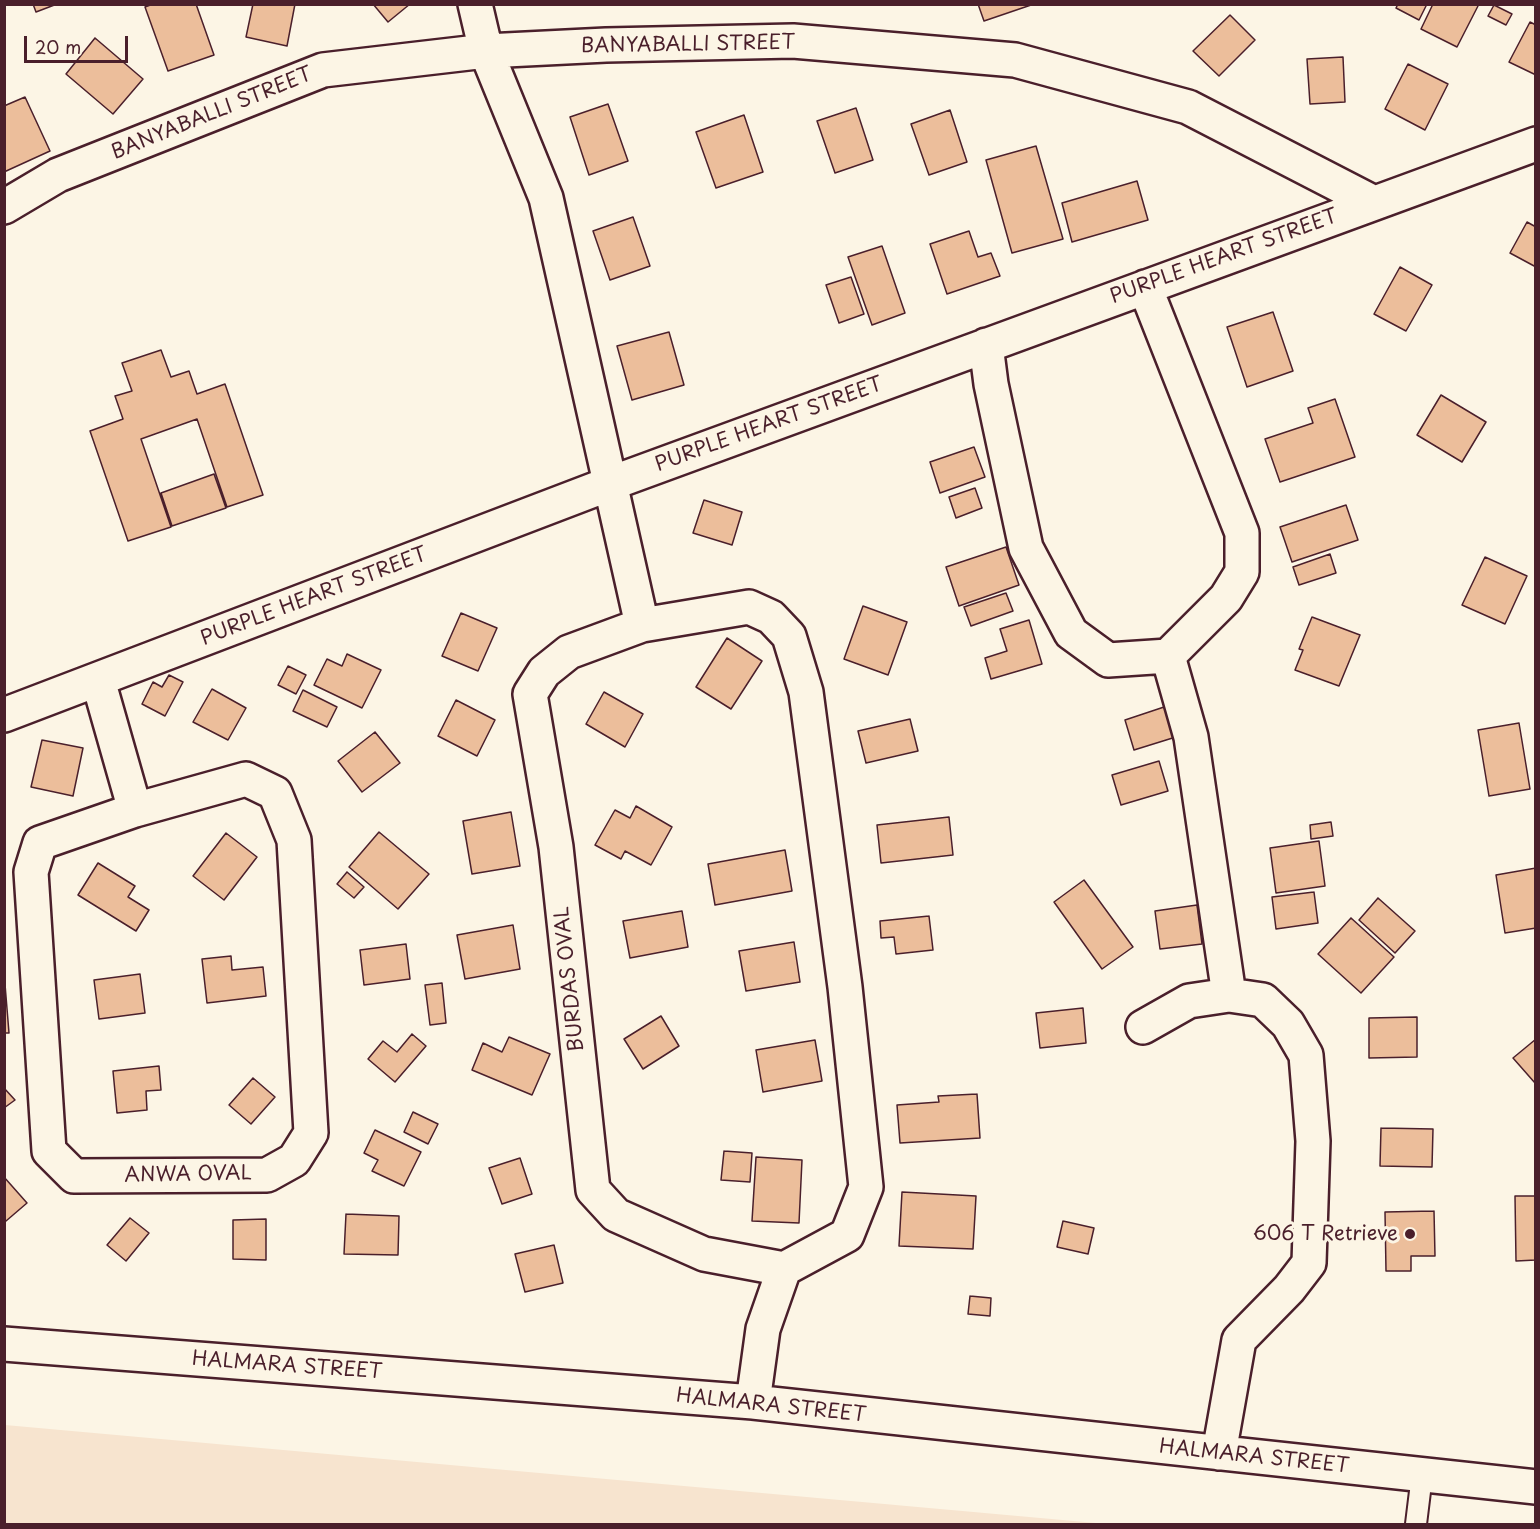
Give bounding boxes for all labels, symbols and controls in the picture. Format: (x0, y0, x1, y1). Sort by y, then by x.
scale bar (27, 24, 130, 62)
street label: BANYABALLI STREET (581, 31, 795, 59)
text: 20 m (35, 33, 81, 60)
street label: BANYABALLI STREET (108, 63, 316, 165)
street label: PURPLE HEART STREET (1107, 205, 1341, 309)
street label: PURPLE HEART STREET (652, 373, 886, 477)
street label: PURPLE HEART STREET (197, 543, 431, 651)
street label: BURDAS OVAL (550, 905, 590, 1053)
street label: ANWA OVAL (124, 1162, 252, 1188)
place label: 606 T Retrieve (1253, 1222, 1398, 1246)
marker: 606 T Retrieve (1403, 1227, 1417, 1241)
street label: HALMARA STREET (191, 1347, 383, 1385)
street label: HALMARA STREET (675, 1384, 867, 1428)
street label: HALMARA STREET (1158, 1435, 1350, 1479)

